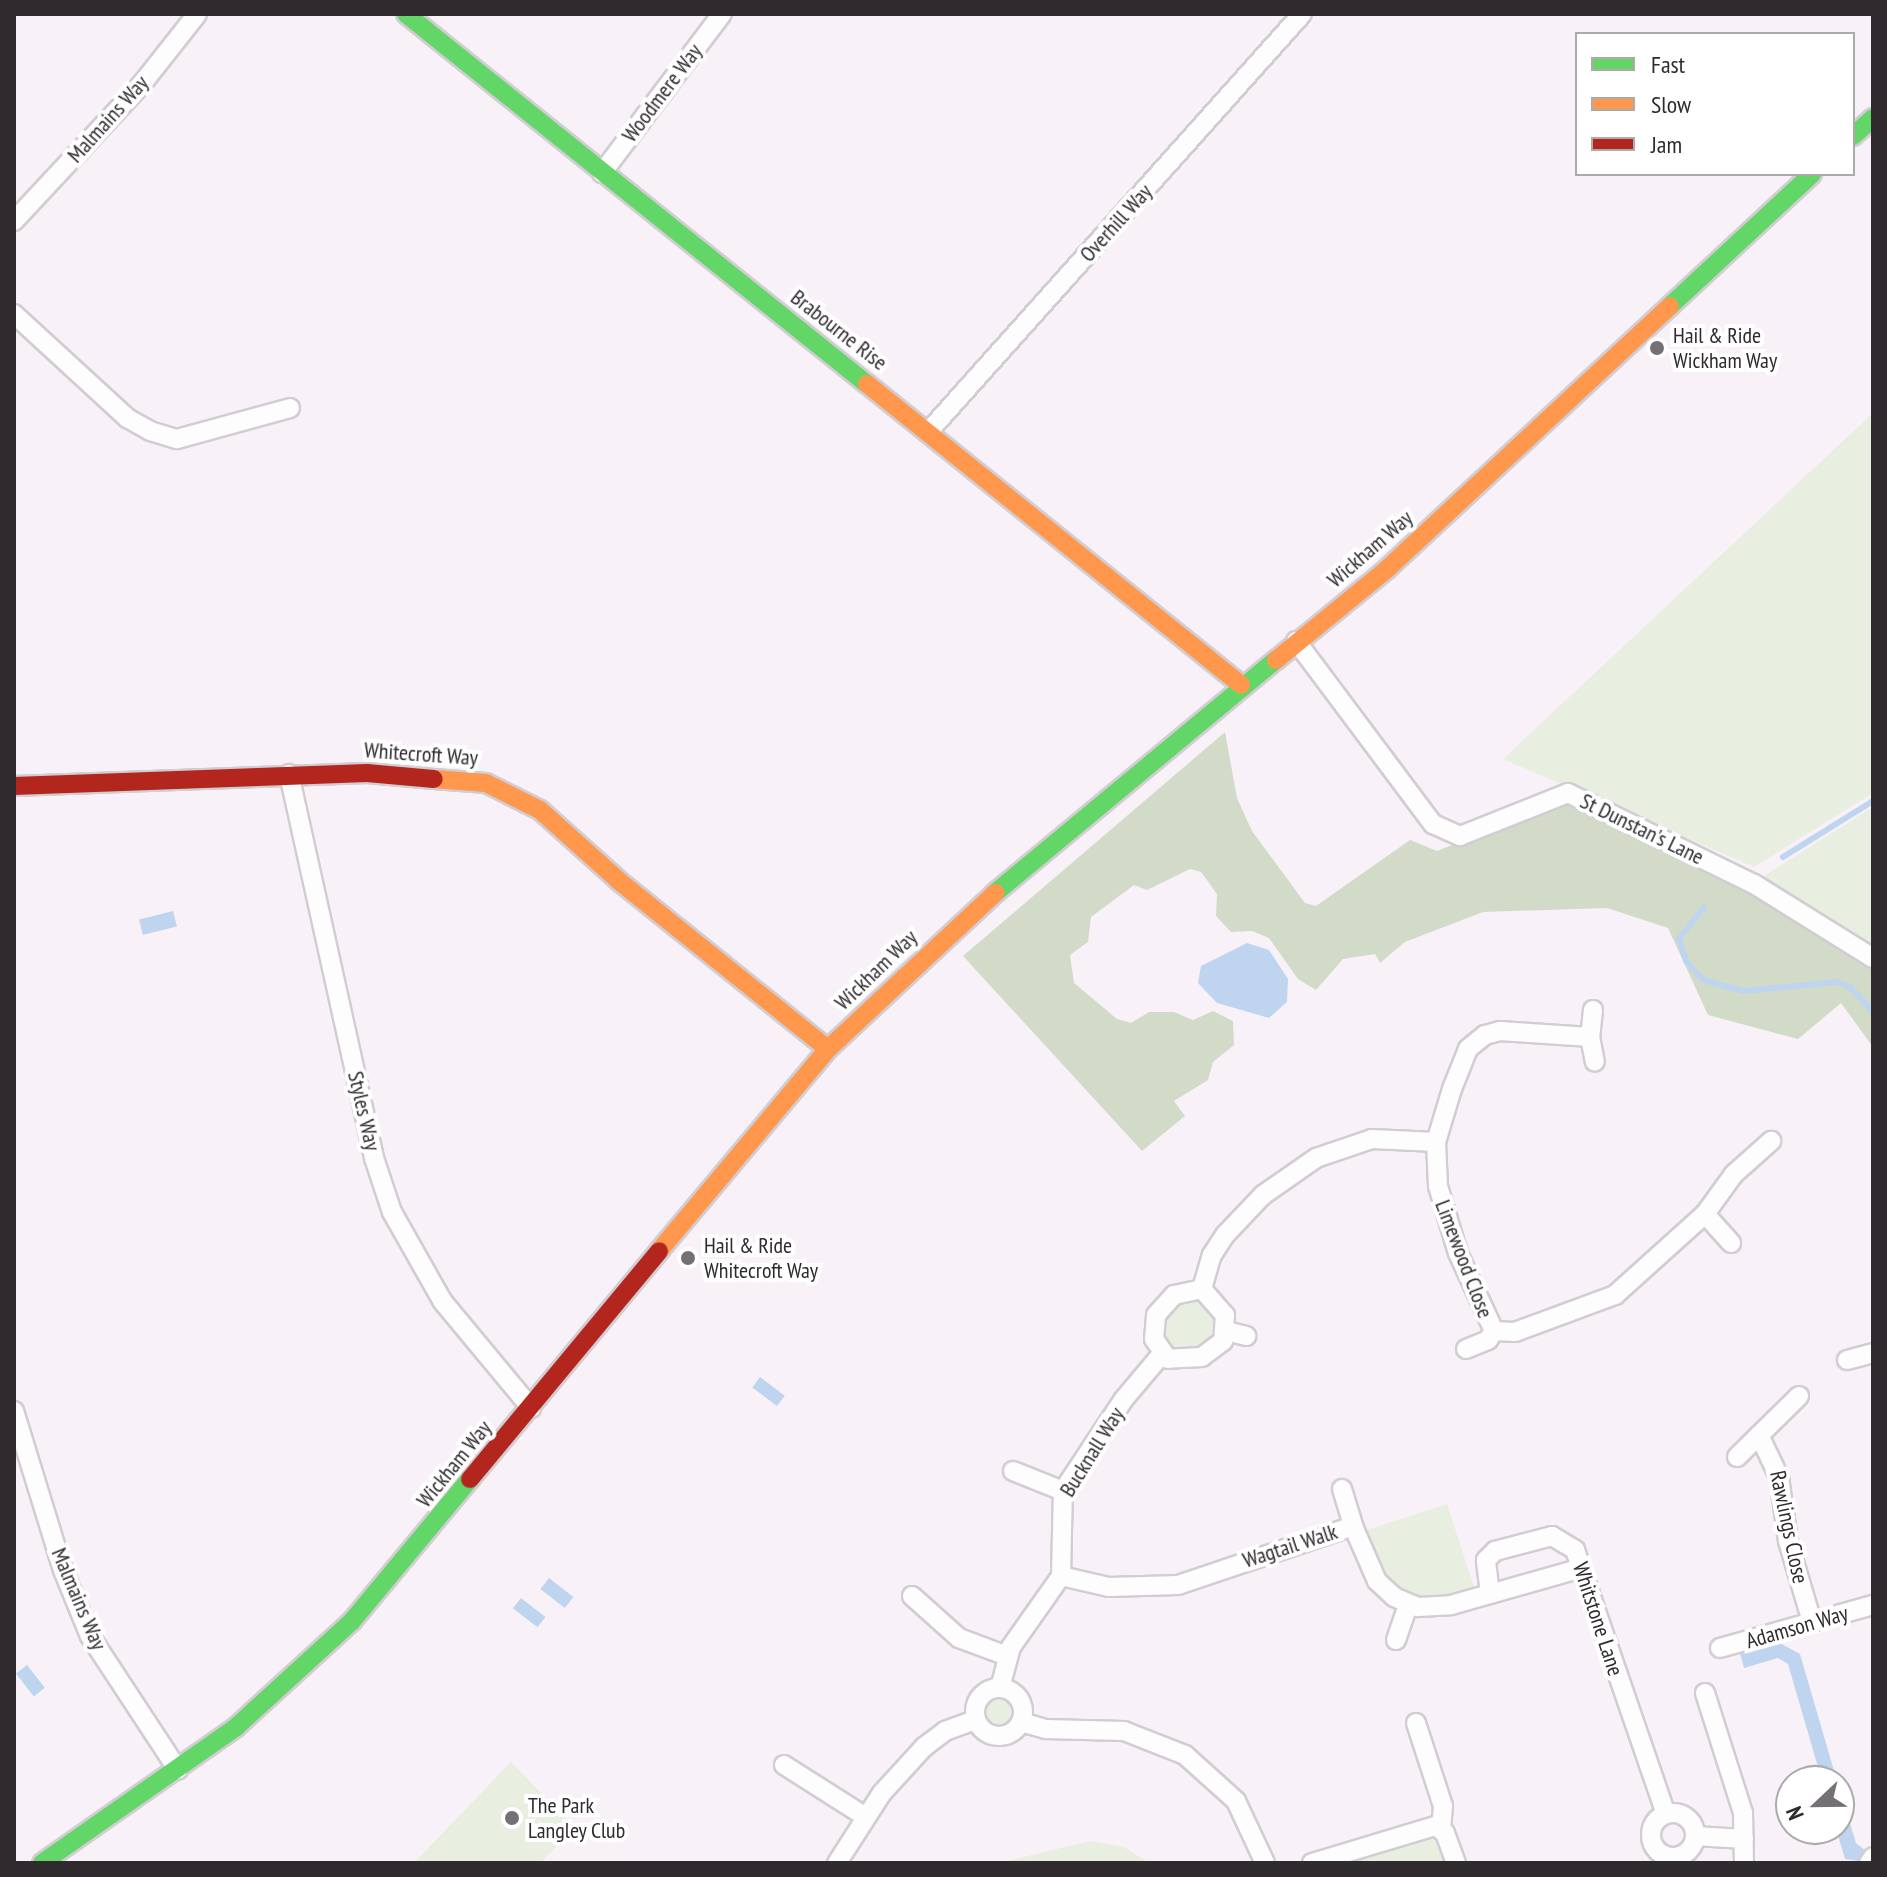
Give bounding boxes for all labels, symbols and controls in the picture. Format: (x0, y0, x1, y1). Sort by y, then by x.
legend (1575, 32, 1855, 176)
street label: Woodmere Way (616, 38, 708, 148)
text: Fast (1651, 49, 1685, 80)
street label: Malmains Way (62, 70, 154, 168)
text: Slow (1651, 89, 1691, 120)
text: Jam (1651, 129, 1682, 160)
street label: Overhill Way (1074, 179, 1158, 267)
street label: Brabourne Rise (786, 284, 892, 376)
place label: Hail & Ride Wickham Way (1673, 322, 1777, 374)
marker: Hail & Ride Wickham Way (1648, 339, 1666, 357)
street label: Wickham Way (1322, 505, 1418, 593)
street label: Whitecroft Way (363, 737, 479, 771)
street label: St Dunstan's Lane (1576, 788, 1708, 870)
street label: Wickham Way (829, 924, 923, 1016)
street label: Styles Way (342, 1069, 386, 1153)
street label: Limewood Close (1429, 1196, 1499, 1322)
place label: Hail & Ride Whitecroft Way (704, 1232, 818, 1284)
marker: Hail & Ride Whitecroft Way (679, 1249, 697, 1267)
street label: Bucknall Way (1054, 1402, 1130, 1502)
street label: Wickham Way (411, 1415, 497, 1513)
street label: Rawlings Close (1764, 1468, 1814, 1586)
street label: Wagtail Walk (1239, 1518, 1341, 1574)
street label: Malmains Way (46, 1544, 112, 1654)
street label: Whitstone Lane (1567, 1559, 1629, 1679)
street label: Adamson Way (1743, 1600, 1851, 1654)
north arrow (1775, 1765, 1855, 1845)
place label: The Park Langley Club (528, 1792, 626, 1844)
text: N (1779, 1802, 1810, 1824)
marker: The Park Langley Club (503, 1809, 521, 1827)

